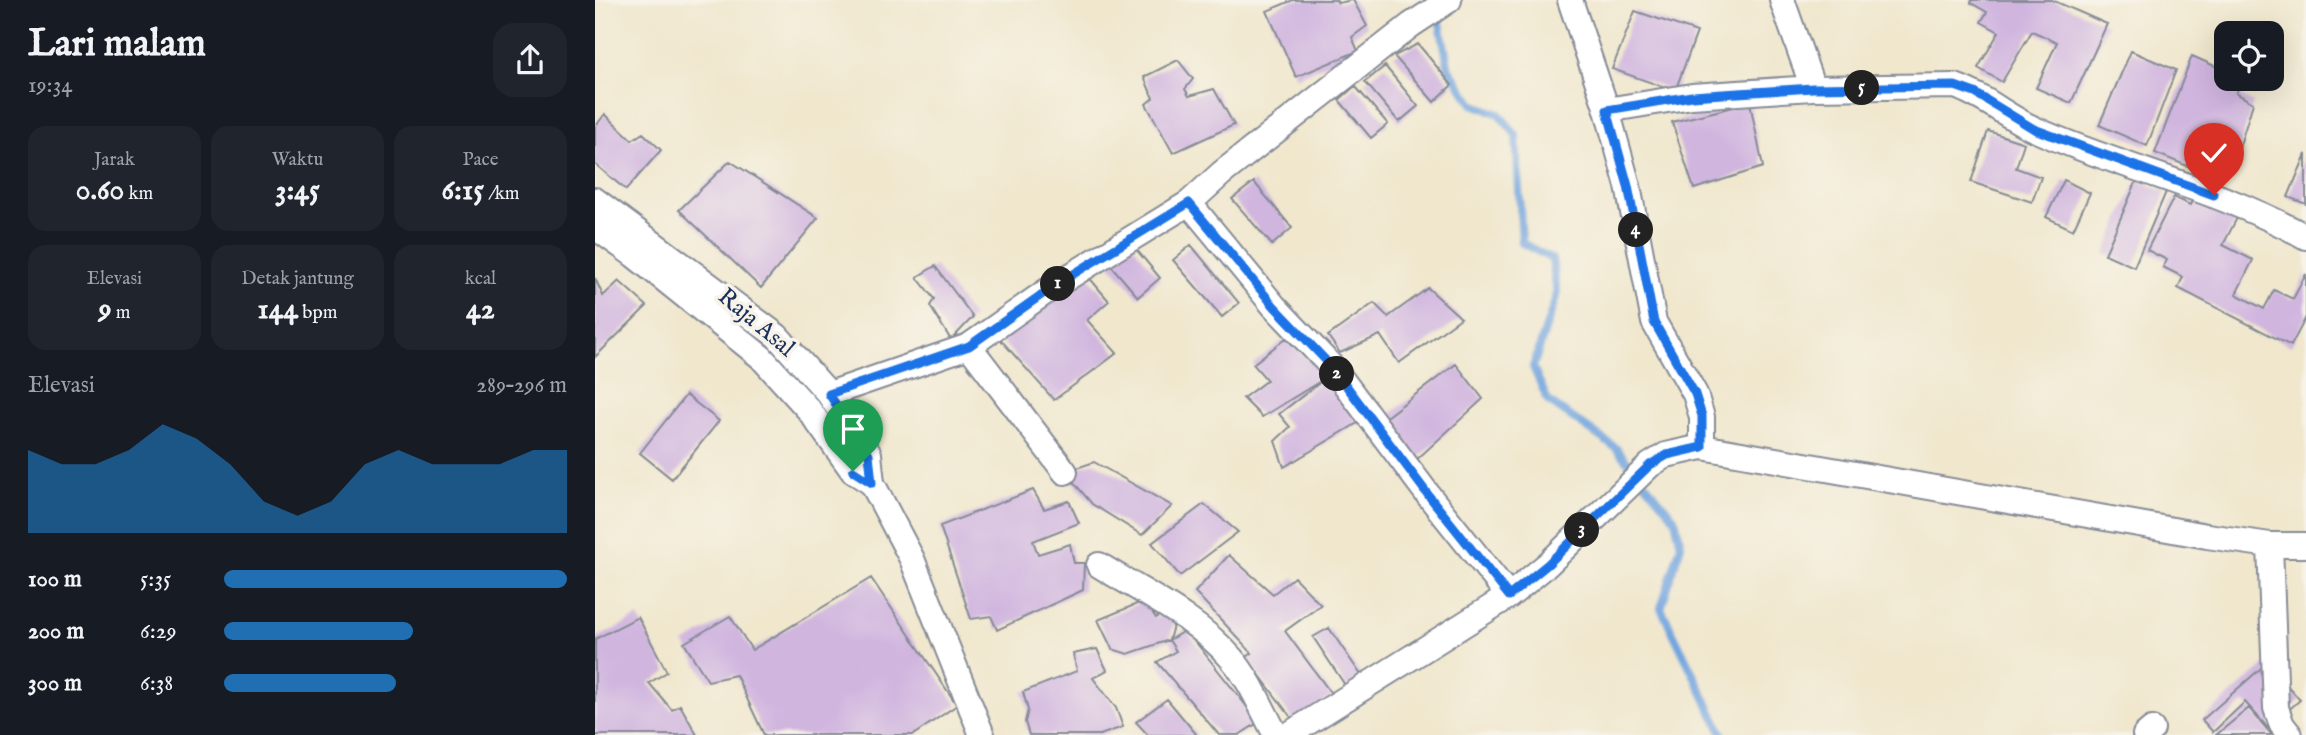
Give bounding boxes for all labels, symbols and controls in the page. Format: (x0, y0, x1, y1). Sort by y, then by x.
text: Lari malam (28, 21, 206, 69)
map controls (2214, 21, 2284, 91)
button: locate (2214, 21, 2284, 91)
button: share (493, 23, 567, 97)
pin: 5 (1845, 70, 1879, 106)
text: 19:34 (28, 71, 73, 100)
text: 5 (1858, 75, 1865, 99)
pin (2184, 123, 2244, 195)
icon: check (2195, 134, 2233, 172)
text: Jarak (94, 148, 135, 172)
text: Waktu (272, 148, 323, 172)
text: Pace (463, 148, 498, 172)
text: 0.60 (76, 172, 124, 210)
text: 3:45 (275, 172, 320, 210)
text: 6:15 (441, 172, 484, 210)
text: km (124, 182, 153, 206)
text: /km (484, 182, 520, 206)
pin: 4 (1619, 212, 1653, 247)
text: 4 (1631, 217, 1640, 241)
pin: 1 (1041, 266, 1075, 302)
text: Elevasi (87, 267, 142, 291)
text: Detak jantung (241, 267, 354, 291)
text: kcal (465, 267, 496, 291)
text: 1 (1054, 271, 1061, 295)
street label: Raja Asal (711, 282, 801, 365)
text: 9 (99, 291, 112, 329)
text: 144 (258, 291, 298, 329)
text: 42 (466, 291, 495, 329)
text: m (112, 301, 130, 325)
text: bpm (298, 301, 337, 325)
pin: 2 (1319, 356, 1355, 392)
text: 2 (1332, 361, 1341, 385)
text: Elevasi (28, 371, 95, 400)
text: 289–296 m (476, 371, 567, 400)
pin (823, 399, 883, 471)
icon: arrive (834, 410, 872, 448)
pin: 3 (1565, 512, 1599, 548)
text: 3 (1578, 517, 1585, 541)
text: 100 m (28, 565, 82, 594)
text: 5:35 (140, 565, 171, 594)
text: 200 m (28, 617, 84, 646)
text: 6:29 (140, 617, 177, 646)
text: 300 m (28, 669, 82, 698)
text: 6:38 (140, 669, 173, 698)

